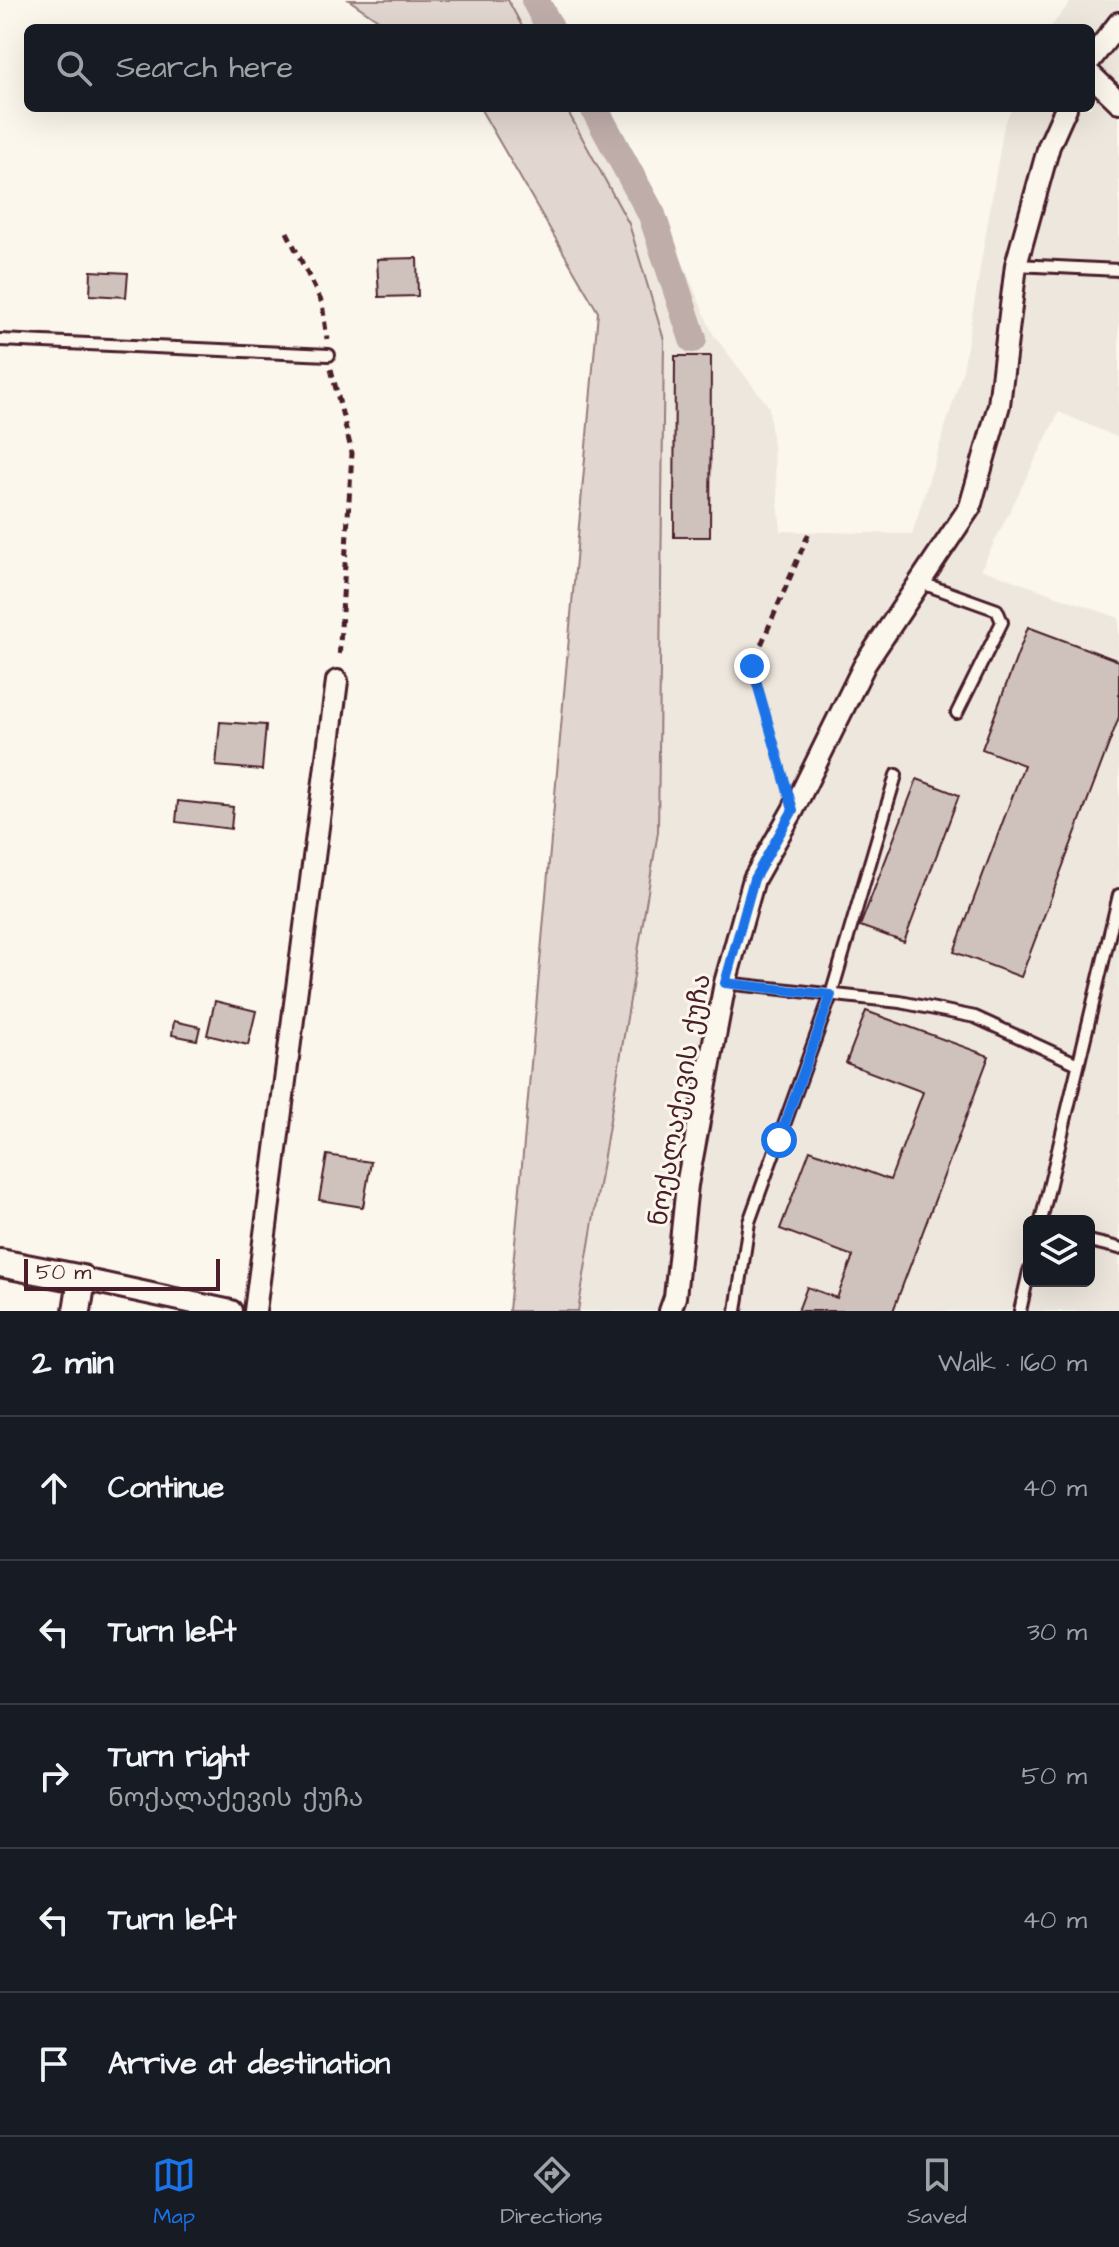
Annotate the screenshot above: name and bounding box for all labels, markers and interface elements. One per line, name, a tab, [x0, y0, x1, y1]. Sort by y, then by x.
search box	[24, 24, 1095, 112]
icon: search	[52, 46, 96, 90]
text: Search here	[116, 47, 293, 89]
route end	[734, 648, 770, 684]
street label: ნოქალაქევის ქუჩა	[640, 971, 720, 1229]
route start	[761, 1122, 797, 1158]
map controls	[1023, 1215, 1095, 1287]
button: layers	[1023, 1215, 1095, 1287]
scale bar	[24, 1255, 220, 1291]
text: 50 m	[36, 1257, 91, 1288]
text: 2 min	[32, 1339, 114, 1387]
text: Walk · 160 m	[938, 1345, 1087, 1381]
icon: ahead	[32, 1466, 76, 1510]
text: Continue	[108, 1467, 224, 1509]
text: 40 m	[1022, 1470, 1087, 1506]
icon: left	[32, 1610, 76, 1654]
text: Turn left	[108, 1611, 236, 1653]
text: 30 m	[1027, 1614, 1087, 1650]
text: Turn right	[108, 1736, 249, 1778]
icon: right	[32, 1754, 76, 1798]
text: 50 m	[1022, 1758, 1087, 1794]
text: ნოქალაქევის ქუჩა	[108, 1780, 363, 1816]
icon: left	[32, 1898, 76, 1942]
text: Turn left	[108, 1899, 236, 1941]
text: 40 m	[1022, 1902, 1087, 1938]
icon: arrive	[32, 2042, 76, 2086]
text: Arrive at destination	[108, 2043, 390, 2085]
tab: Map	[152, 2153, 196, 2232]
tab: Directions	[500, 2153, 603, 2232]
tab: Saved	[907, 2153, 967, 2232]

